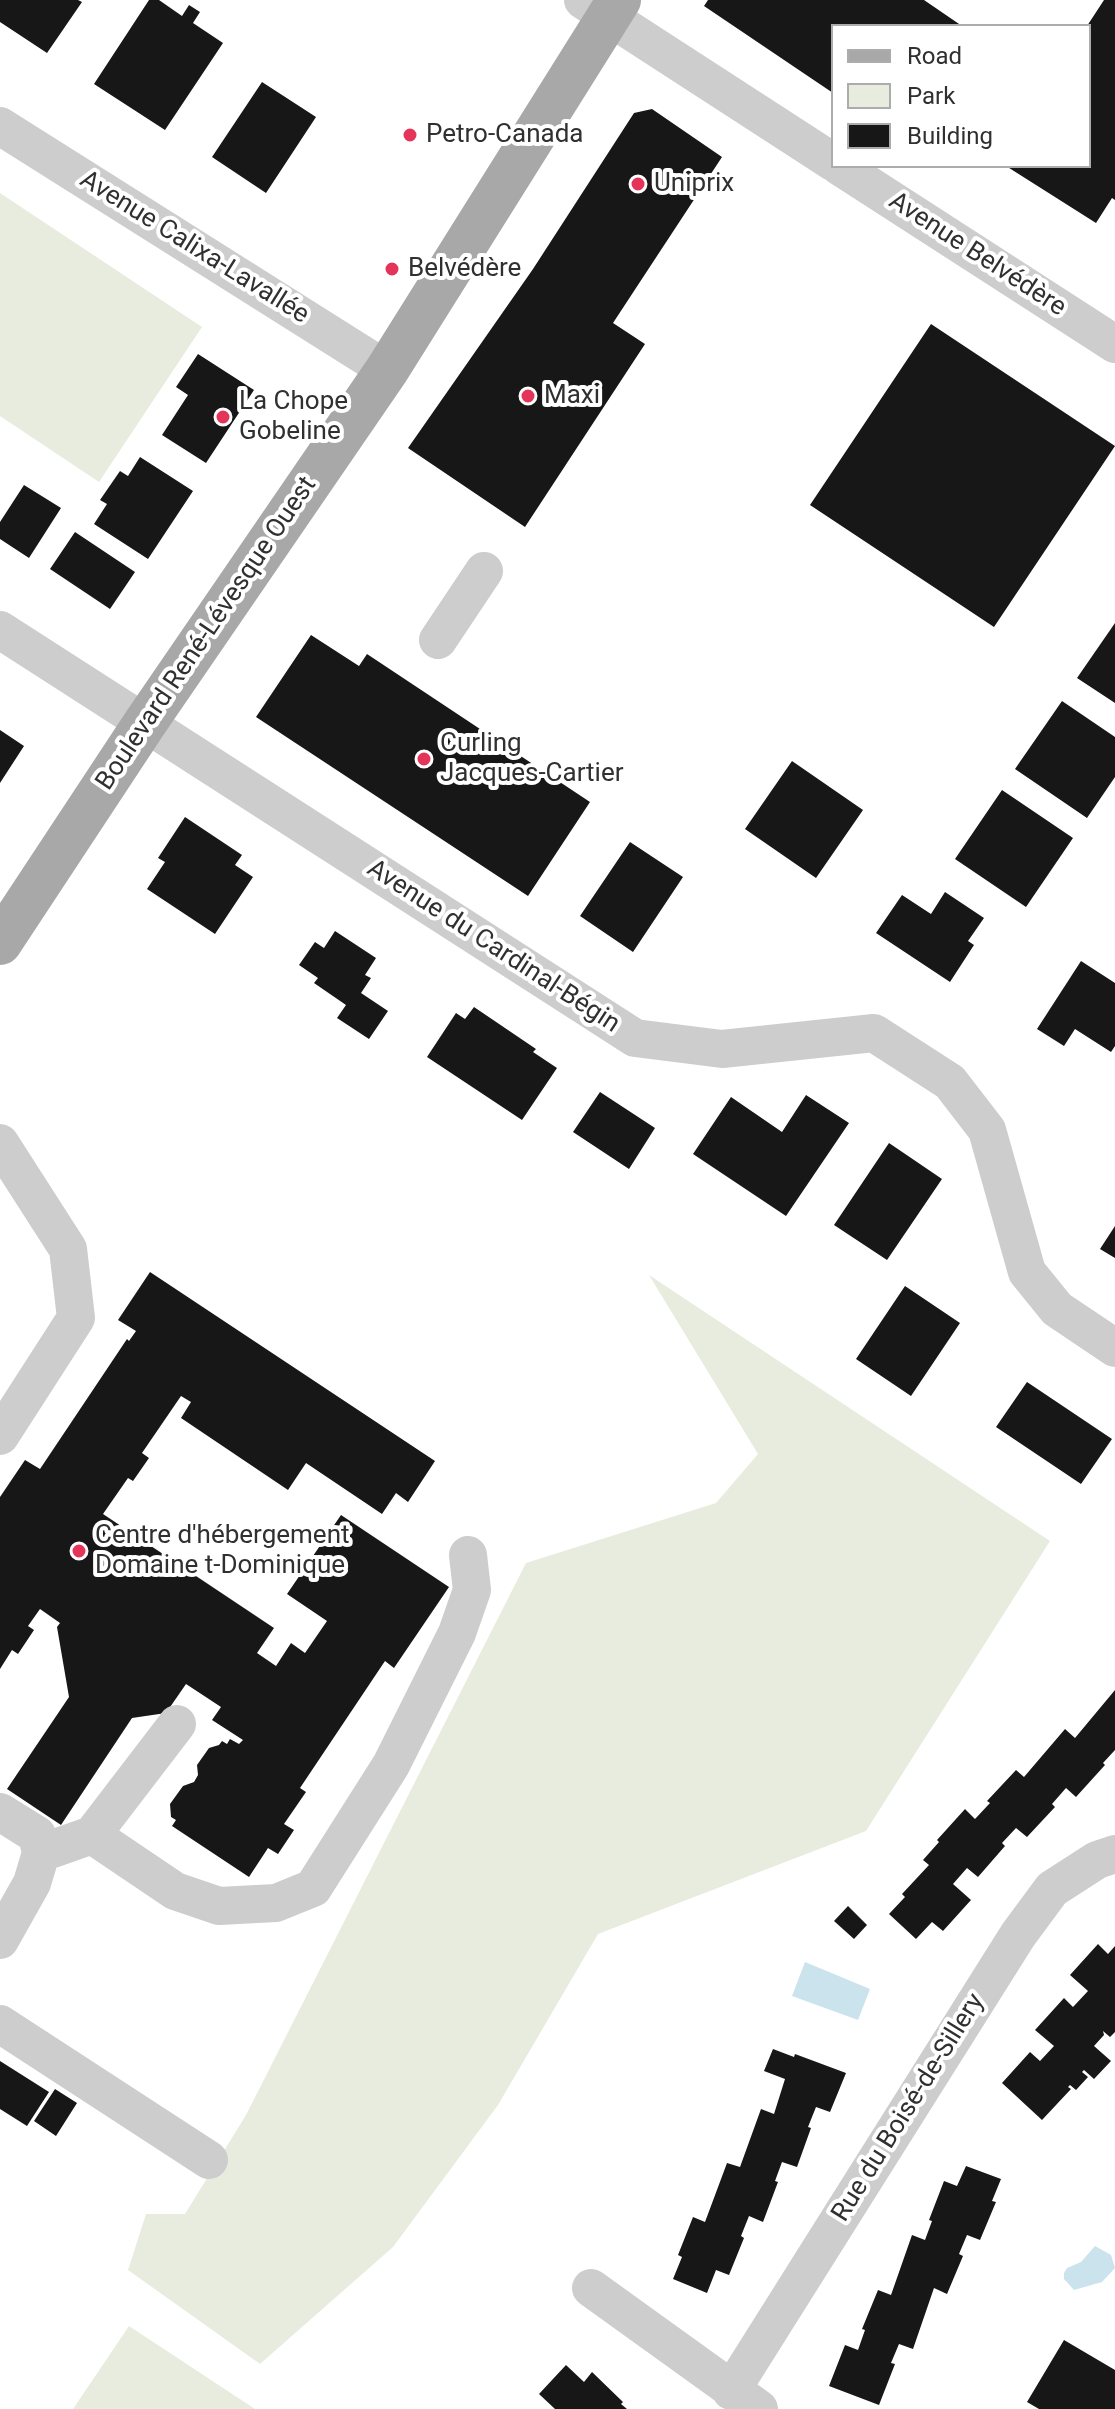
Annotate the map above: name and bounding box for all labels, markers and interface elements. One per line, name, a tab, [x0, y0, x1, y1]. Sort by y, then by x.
legend	[831, 24, 1091, 168]
text: Road	[907, 42, 962, 70]
text: Park	[907, 82, 955, 110]
place label: Petro-Canada	[426, 119, 583, 151]
text: Building	[907, 122, 993, 150]
marker: Petro-Canada	[401, 126, 419, 144]
street label: Avenue Calixa-Lavallée	[74, 165, 314, 331]
place label: Uniprix	[654, 168, 734, 200]
marker: Uniprix	[629, 175, 647, 193]
street label: Avenue Belvédère	[883, 186, 1071, 324]
place label: Belvédère	[408, 253, 521, 285]
marker: Belvédère	[383, 260, 401, 278]
place label: Maxi	[544, 380, 600, 412]
place label: La Chope Gobeline	[239, 386, 348, 448]
marker: Maxi	[519, 387, 537, 405]
marker: La Chope Gobeline	[214, 408, 232, 426]
street label: Boulevard René-Lévesque Ouest	[90, 471, 324, 797]
place label: Curling Jacques-Cartier	[440, 728, 624, 790]
marker: Curling Jacques-Cartier	[415, 750, 433, 768]
street label: Avenue du Cardinal-Bégin	[361, 854, 625, 1040]
place label: Centre d'hébergement Domaine t-Dominique	[95, 1520, 349, 1582]
marker: Centre d'hébergement Domaine t-Dominique	[70, 1542, 88, 1560]
street label: Rue du Boisé-de-Sillery	[826, 1988, 992, 2228]

